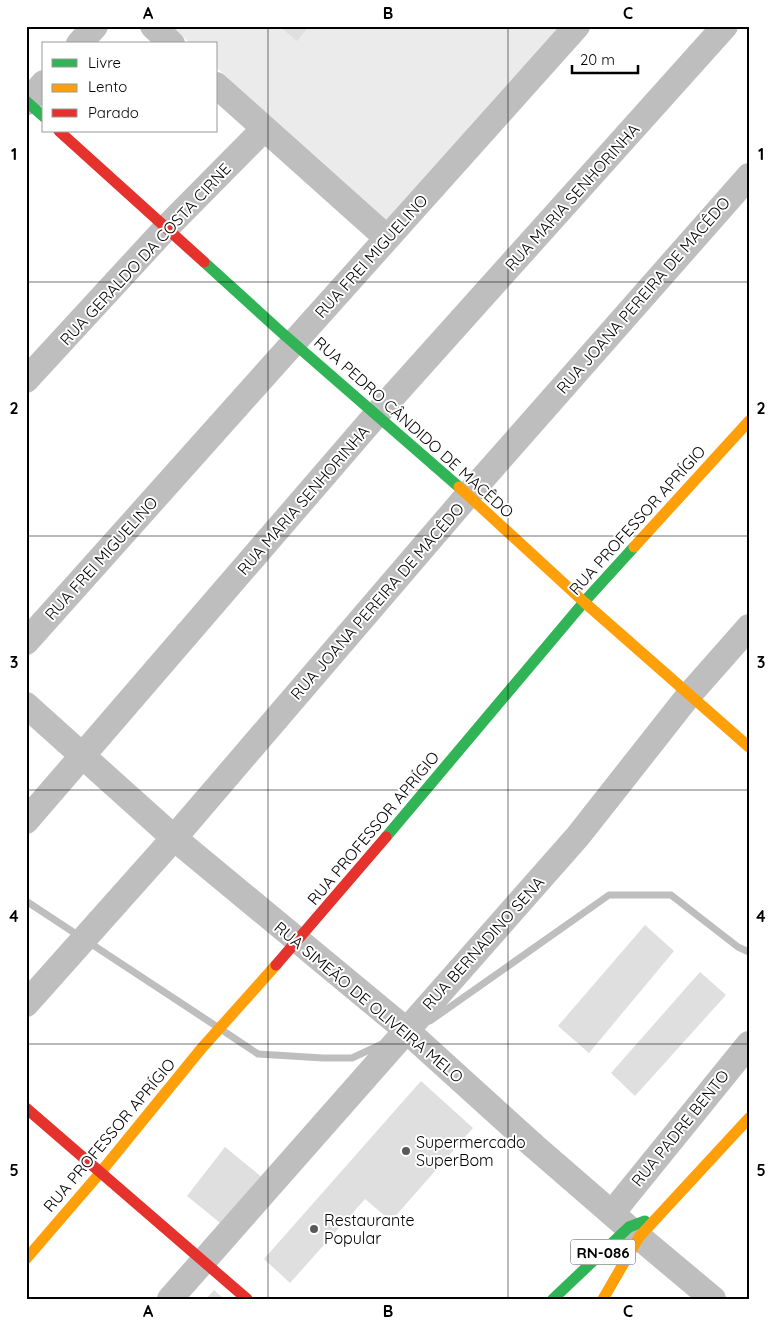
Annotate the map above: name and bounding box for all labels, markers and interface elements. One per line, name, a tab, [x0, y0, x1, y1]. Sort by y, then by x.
text: A	[143, 3, 154, 23]
text: B	[383, 3, 393, 23]
text: C	[623, 3, 633, 23]
legend	[42, 42, 218, 132]
scale bar	[572, 42, 639, 74]
text: 20 m	[580, 50, 615, 69]
text: Livre	[88, 53, 121, 72]
text: Lento	[88, 77, 127, 96]
text: Parado	[88, 103, 139, 122]
street label: RUA MARIA SENHORINHA	[501, 119, 643, 275]
text: 1	[11, 144, 17, 164]
text: 1	[758, 144, 764, 164]
street label: RUA GERALDO DA COSTA CIRNE	[55, 159, 235, 349]
street label: RUA FREI MIGUELINO	[310, 190, 432, 322]
street label: RUA JOANA PEREIRA DE MACÊDO	[552, 192, 734, 398]
street label: RUA PEDRO CÂNDIDO DE MACÊDO	[310, 332, 518, 522]
text: 2	[9, 398, 19, 418]
text: 2	[756, 398, 766, 418]
street label: RUA MARIA SENHORINHA	[233, 421, 373, 579]
street label: RUA PROFESSOR APRÍGIO	[565, 441, 709, 599]
street label: RUA FREI MIGUELINO	[40, 492, 162, 624]
street label: RUA JOANA PEREIRA DE MACÊDO	[286, 498, 468, 704]
text: 3	[10, 652, 18, 672]
text: 3	[757, 652, 765, 672]
street label: RUA PROFESSOR APRÍGIO	[303, 747, 443, 909]
street label: RUA BERNADINO SENA	[418, 872, 548, 1014]
text: 4	[9, 906, 19, 926]
text: 4	[756, 906, 766, 926]
street label: RUA SIMEÃO DE OLIVEIRA MELO	[270, 917, 468, 1087]
street label: RUA PROFESSOR APRÍGIO	[39, 1054, 179, 1216]
street label: RUA PADRE BENTO	[627, 1066, 733, 1190]
place label: Supermercado SuperBom	[416, 1132, 526, 1170]
marker: Supermercado SuperBom	[400, 1145, 412, 1157]
text: 5	[9, 1160, 19, 1180]
text: 5	[756, 1160, 766, 1180]
place label: Restaurante Popular	[324, 1210, 415, 1248]
marker: Restaurante Popular	[308, 1223, 320, 1235]
road number: RN-086	[570, 1240, 636, 1264]
text: A	[143, 1301, 154, 1321]
text: B	[383, 1301, 393, 1321]
text: C	[623, 1301, 633, 1321]

